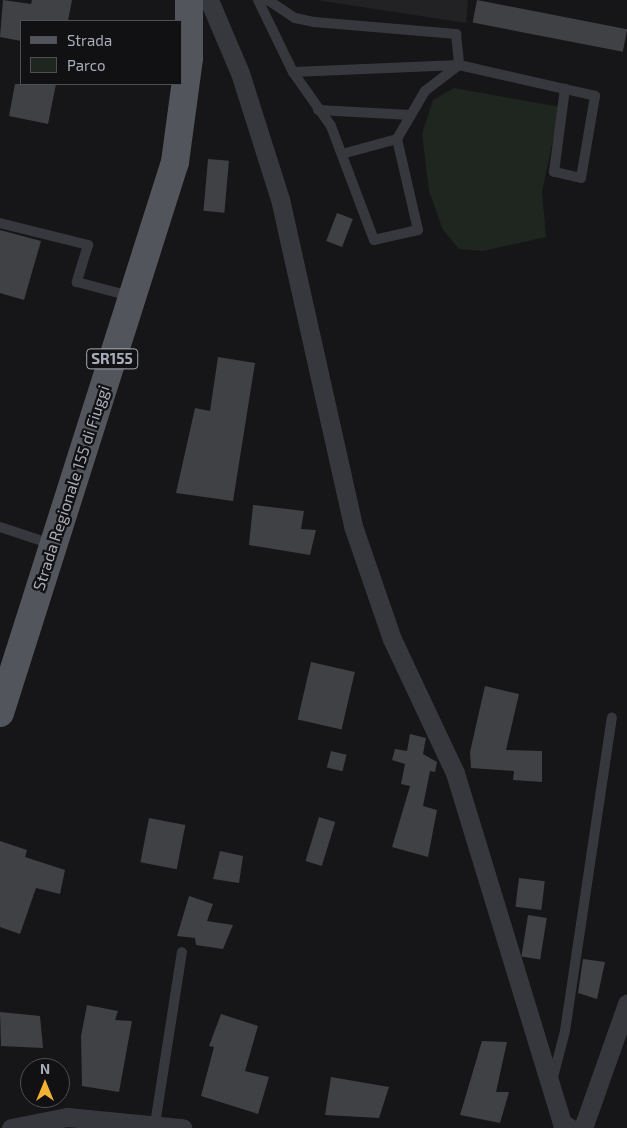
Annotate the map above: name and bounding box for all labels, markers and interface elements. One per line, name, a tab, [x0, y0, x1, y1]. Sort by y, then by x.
legend	[20, 20, 182, 85]
text: Strada	[67, 31, 112, 49]
text: Parco	[67, 56, 106, 74]
road number: SR155	[86, 346, 138, 372]
street label: Strada Regionale 155 di Fiuggi	[29, 383, 113, 593]
north arrow	[20, 1058, 70, 1108]
text: N	[40, 1060, 50, 1077]

